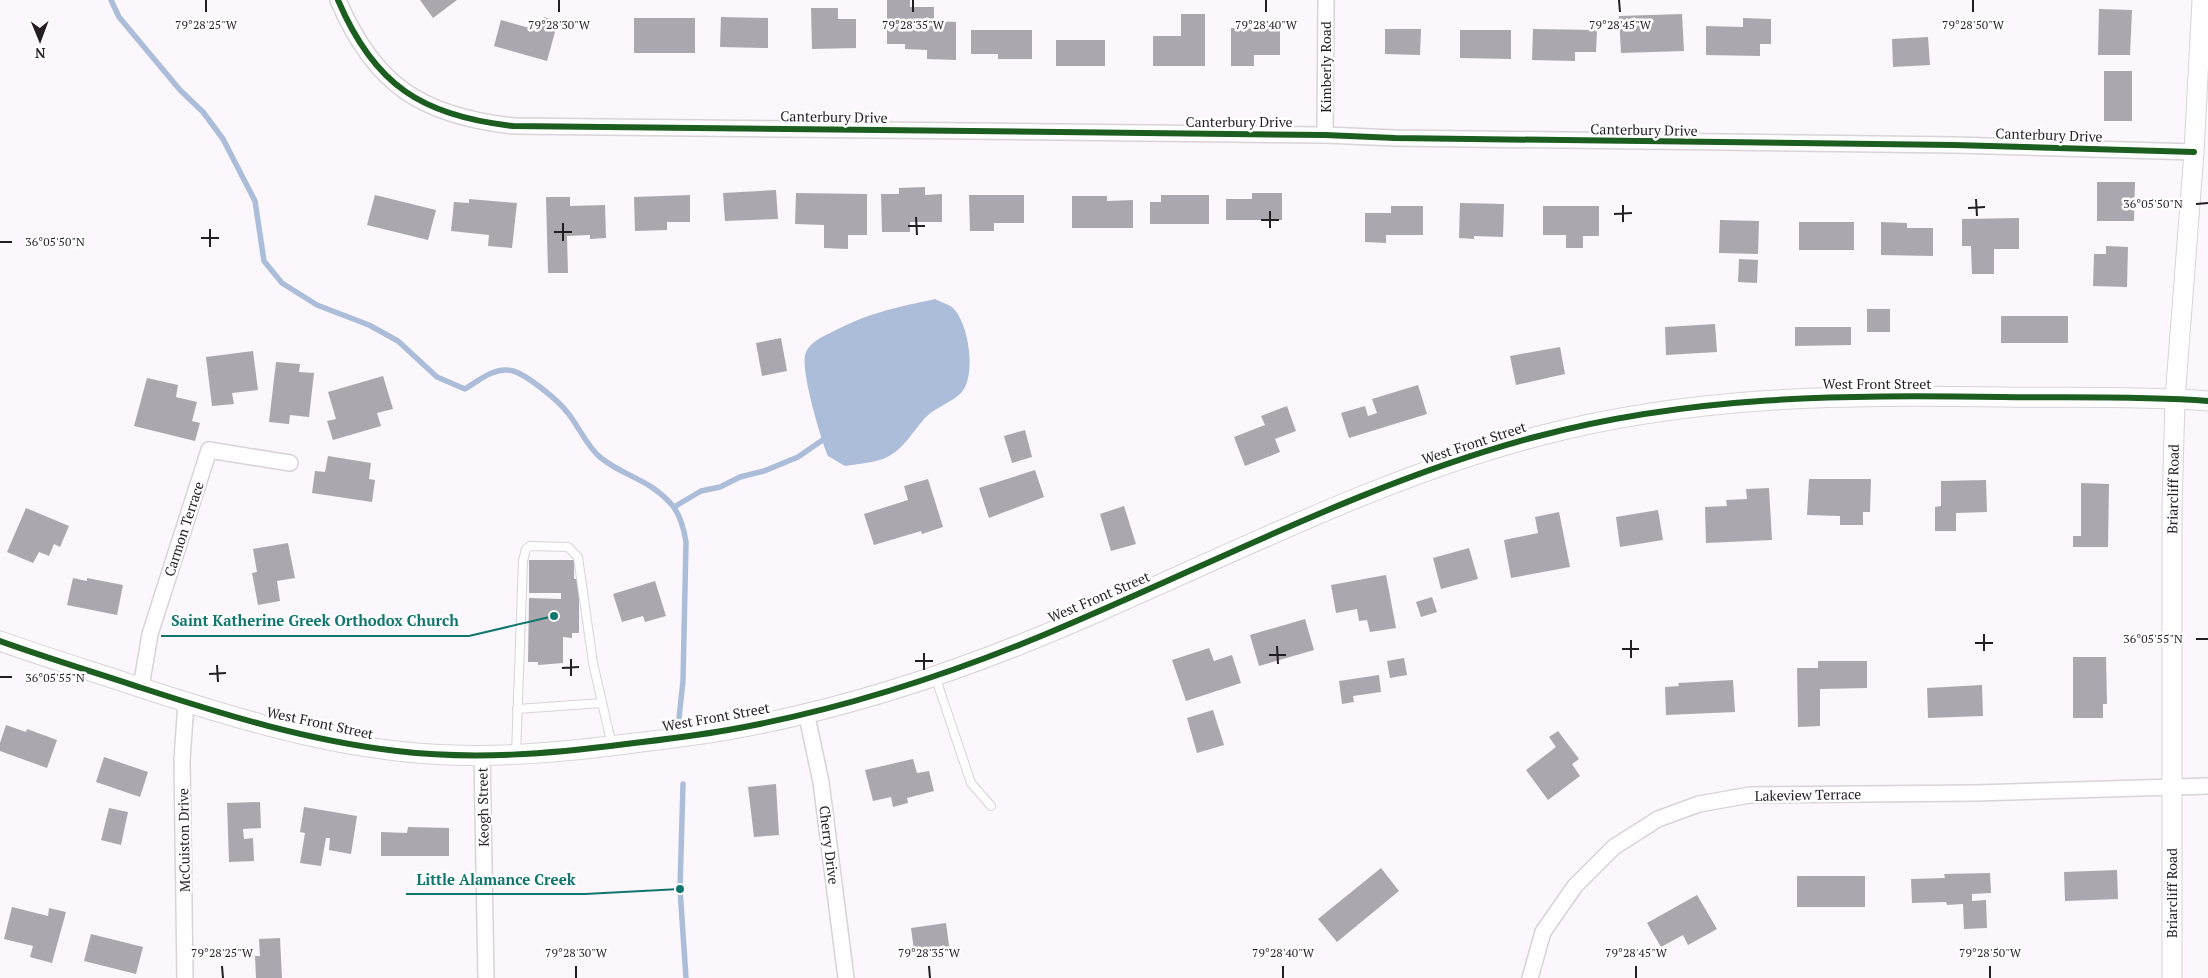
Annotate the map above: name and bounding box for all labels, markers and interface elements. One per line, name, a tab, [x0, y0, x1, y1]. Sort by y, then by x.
north arrow	[15, 15, 65, 65]
text: 79°28'25"W	[175, 17, 238, 32]
text: 79°28'30"W	[528, 17, 591, 32]
text: 79°28'35"W	[882, 17, 945, 32]
text: 79°28'40"W	[1235, 17, 1298, 32]
text: 79°28'45"W	[1589, 17, 1652, 32]
text: 79°28'50"W	[1942, 17, 2005, 32]
street label: Kimberly Road	[1316, 21, 1335, 113]
text: N	[34, 44, 46, 63]
street label: Canterbury Drive	[780, 106, 888, 127]
street label: Canterbury Drive	[1185, 112, 1293, 131]
street label: Canterbury Drive	[1590, 119, 1698, 140]
street label: Canterbury Drive	[1995, 123, 2103, 146]
text: 36°05'50"N	[2123, 196, 2183, 211]
text: 36°05'50"N	[25, 234, 85, 249]
street label: West Front Street	[1823, 374, 1932, 393]
street label: West Front Street	[1419, 416, 1529, 468]
street label: Briarcliff Road	[2162, 444, 2183, 534]
street label: Carmon Terrace	[159, 479, 208, 579]
street label: West Front Street	[1045, 566, 1153, 627]
callout: Saint Katherine Greek Orthodox Church	[161, 606, 469, 636]
text: Saint Katherine Greek Orthodox Church	[171, 610, 459, 630]
text: 36°05'55"N	[2123, 631, 2183, 646]
text: 36°05'55"N	[25, 670, 85, 685]
street label: West Front Street	[661, 698, 772, 735]
street label: West Front Street	[265, 702, 376, 743]
street label: Keogh Street	[472, 766, 493, 847]
street label: Lakeview Terrace	[1755, 784, 1861, 805]
street label: McCuiston Drive	[173, 788, 194, 892]
street label: Cherry Drive	[815, 805, 844, 885]
street label: Briarcliff Road	[2162, 848, 2181, 938]
callout: Little Alamance Creek	[406, 864, 585, 894]
text: Little Alamance Creek	[417, 869, 576, 889]
text: 79°28'25"W	[191, 945, 254, 960]
text: 79°28'30"W	[545, 945, 608, 960]
text: 79°28'35"W	[898, 945, 961, 960]
text: 79°28'40"W	[1252, 945, 1315, 960]
text: 79°28'45"W	[1605, 945, 1668, 960]
text: 79°28'50"W	[1959, 945, 2022, 960]

